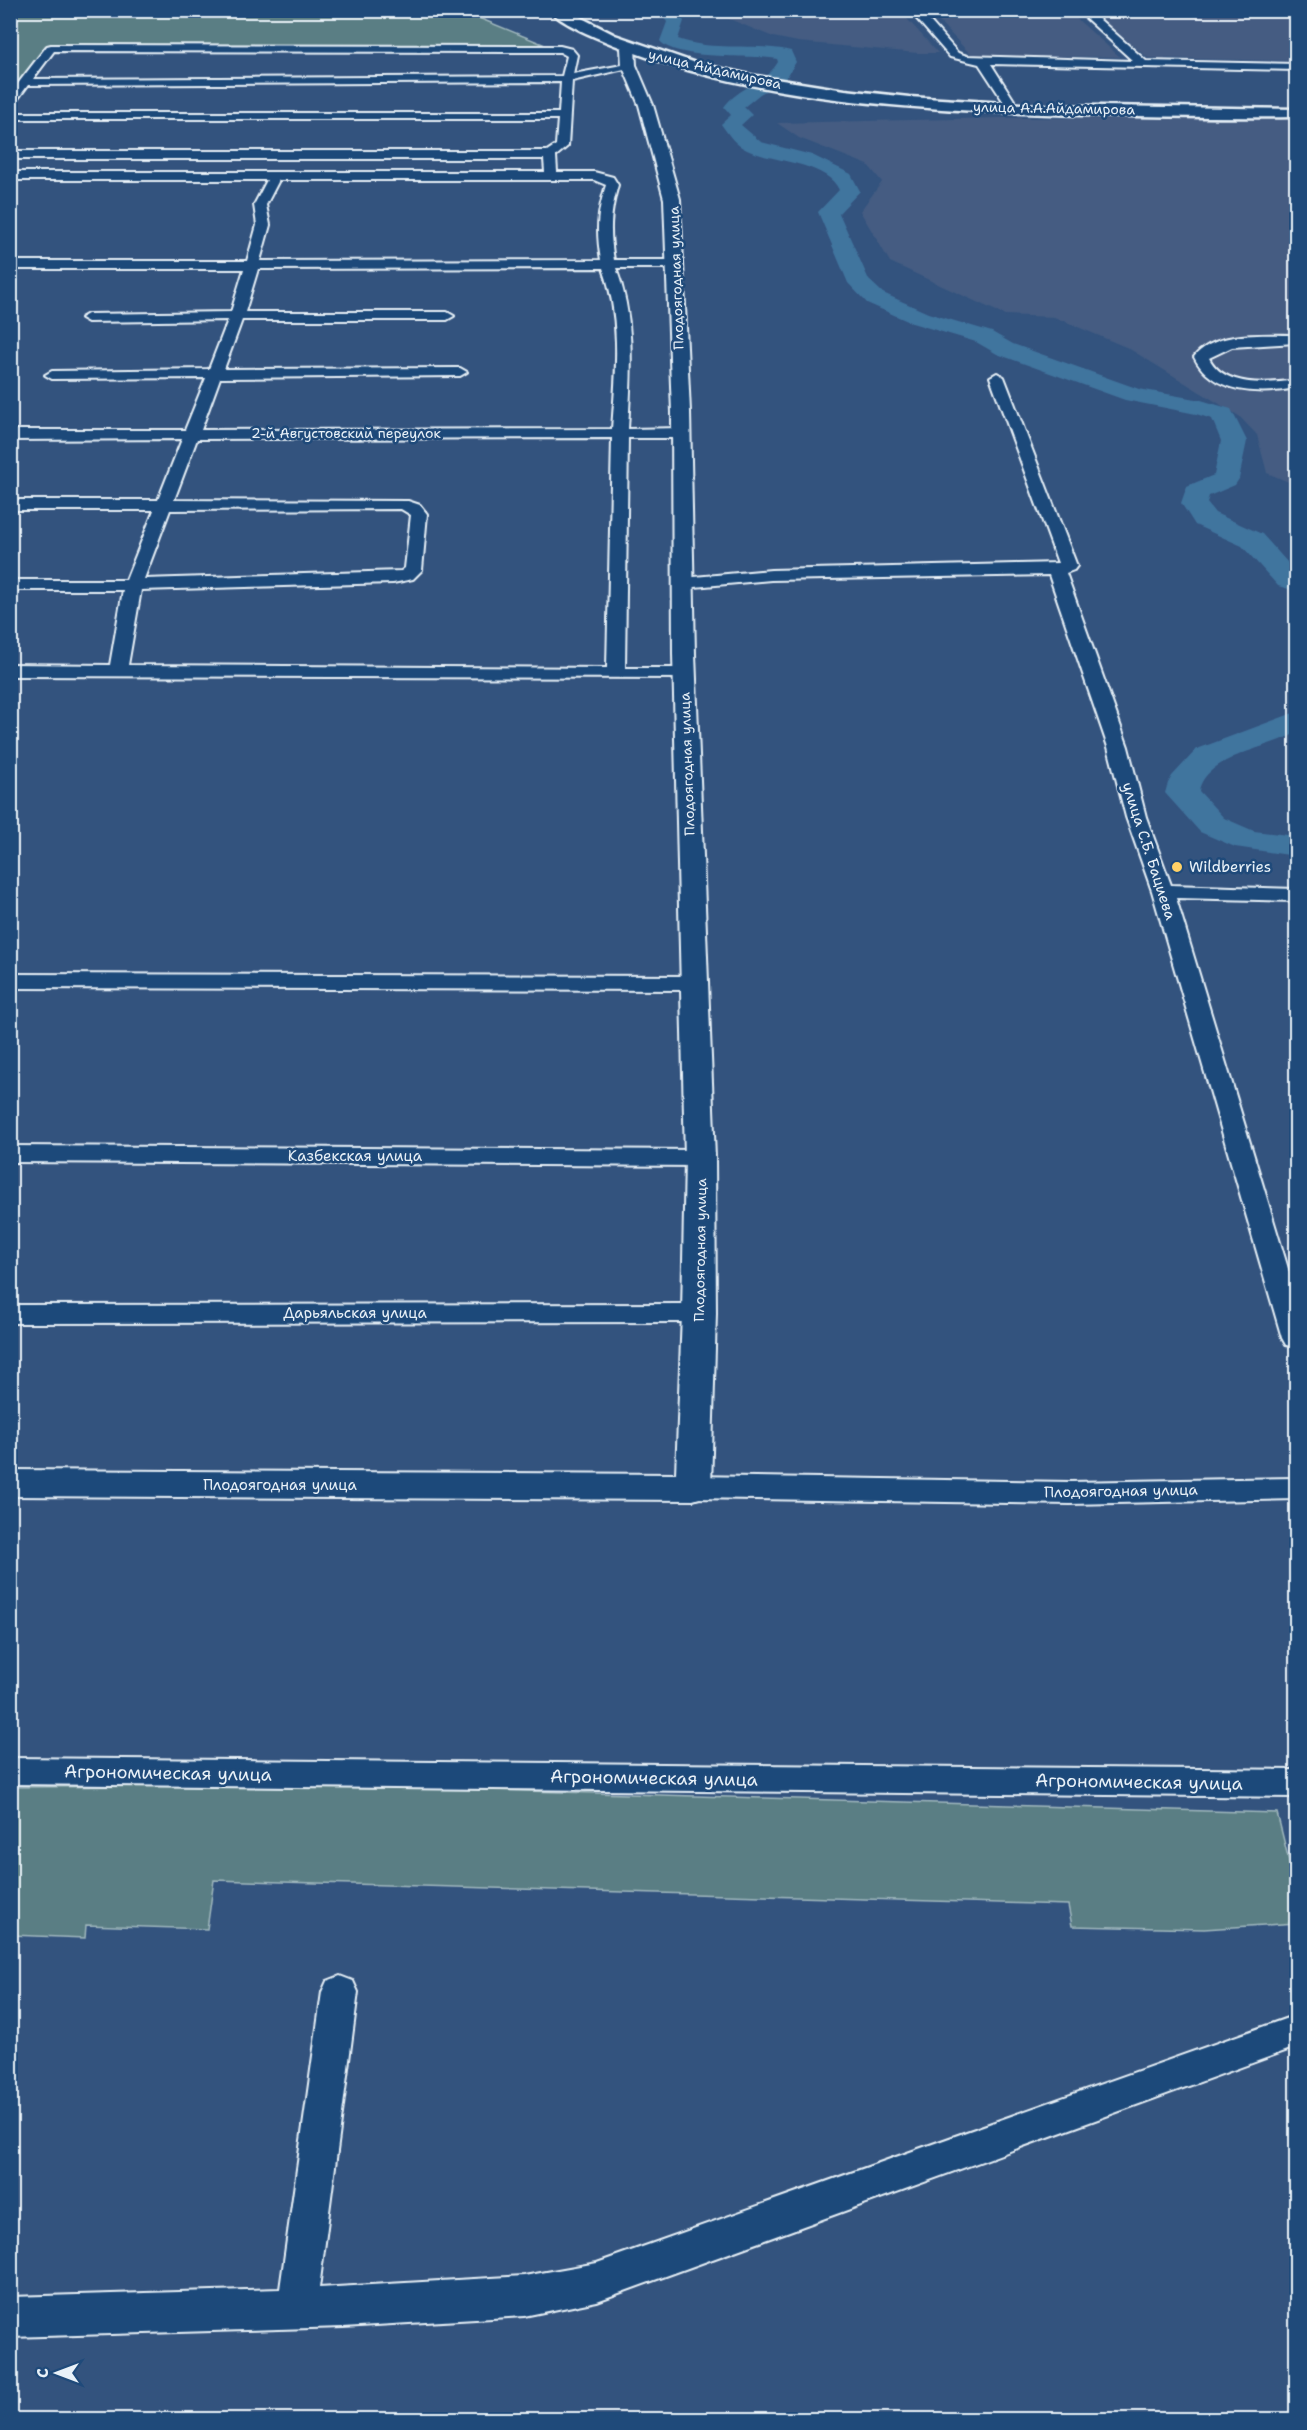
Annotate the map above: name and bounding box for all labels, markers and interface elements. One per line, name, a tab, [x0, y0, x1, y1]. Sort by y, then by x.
street label: улица Айдамирова	[647, 45, 784, 93]
street label: улица А.А.Айдамирова	[973, 98, 1135, 118]
street label: Плодоягодная улица	[664, 206, 687, 350]
street label: 2-й Августовский переулок	[251, 424, 441, 442]
street label: Плодоягодная улица	[675, 692, 698, 836]
street label: улица С.Б. Бациева	[1117, 780, 1181, 923]
place label: Wildberries	[1189, 857, 1271, 877]
marker: Wildberries	[1170, 860, 1184, 874]
street label: Казбекская улица	[288, 1146, 423, 1166]
street label: Плодоягодная улица	[690, 1178, 710, 1322]
street label: Дарьяльская улица	[283, 1303, 427, 1323]
street label: Плодоягодная улица	[203, 1475, 358, 1495]
street label: Плодоягодная улица	[1044, 1480, 1199, 1502]
street label: Агрономическая улица	[64, 1759, 272, 1787]
street label: Агрономическая улица	[550, 1764, 758, 1792]
street label: Агрономическая улица	[1035, 1768, 1243, 1796]
north arrow	[27, 2343, 87, 2403]
text: С	[32, 2368, 53, 2378]

